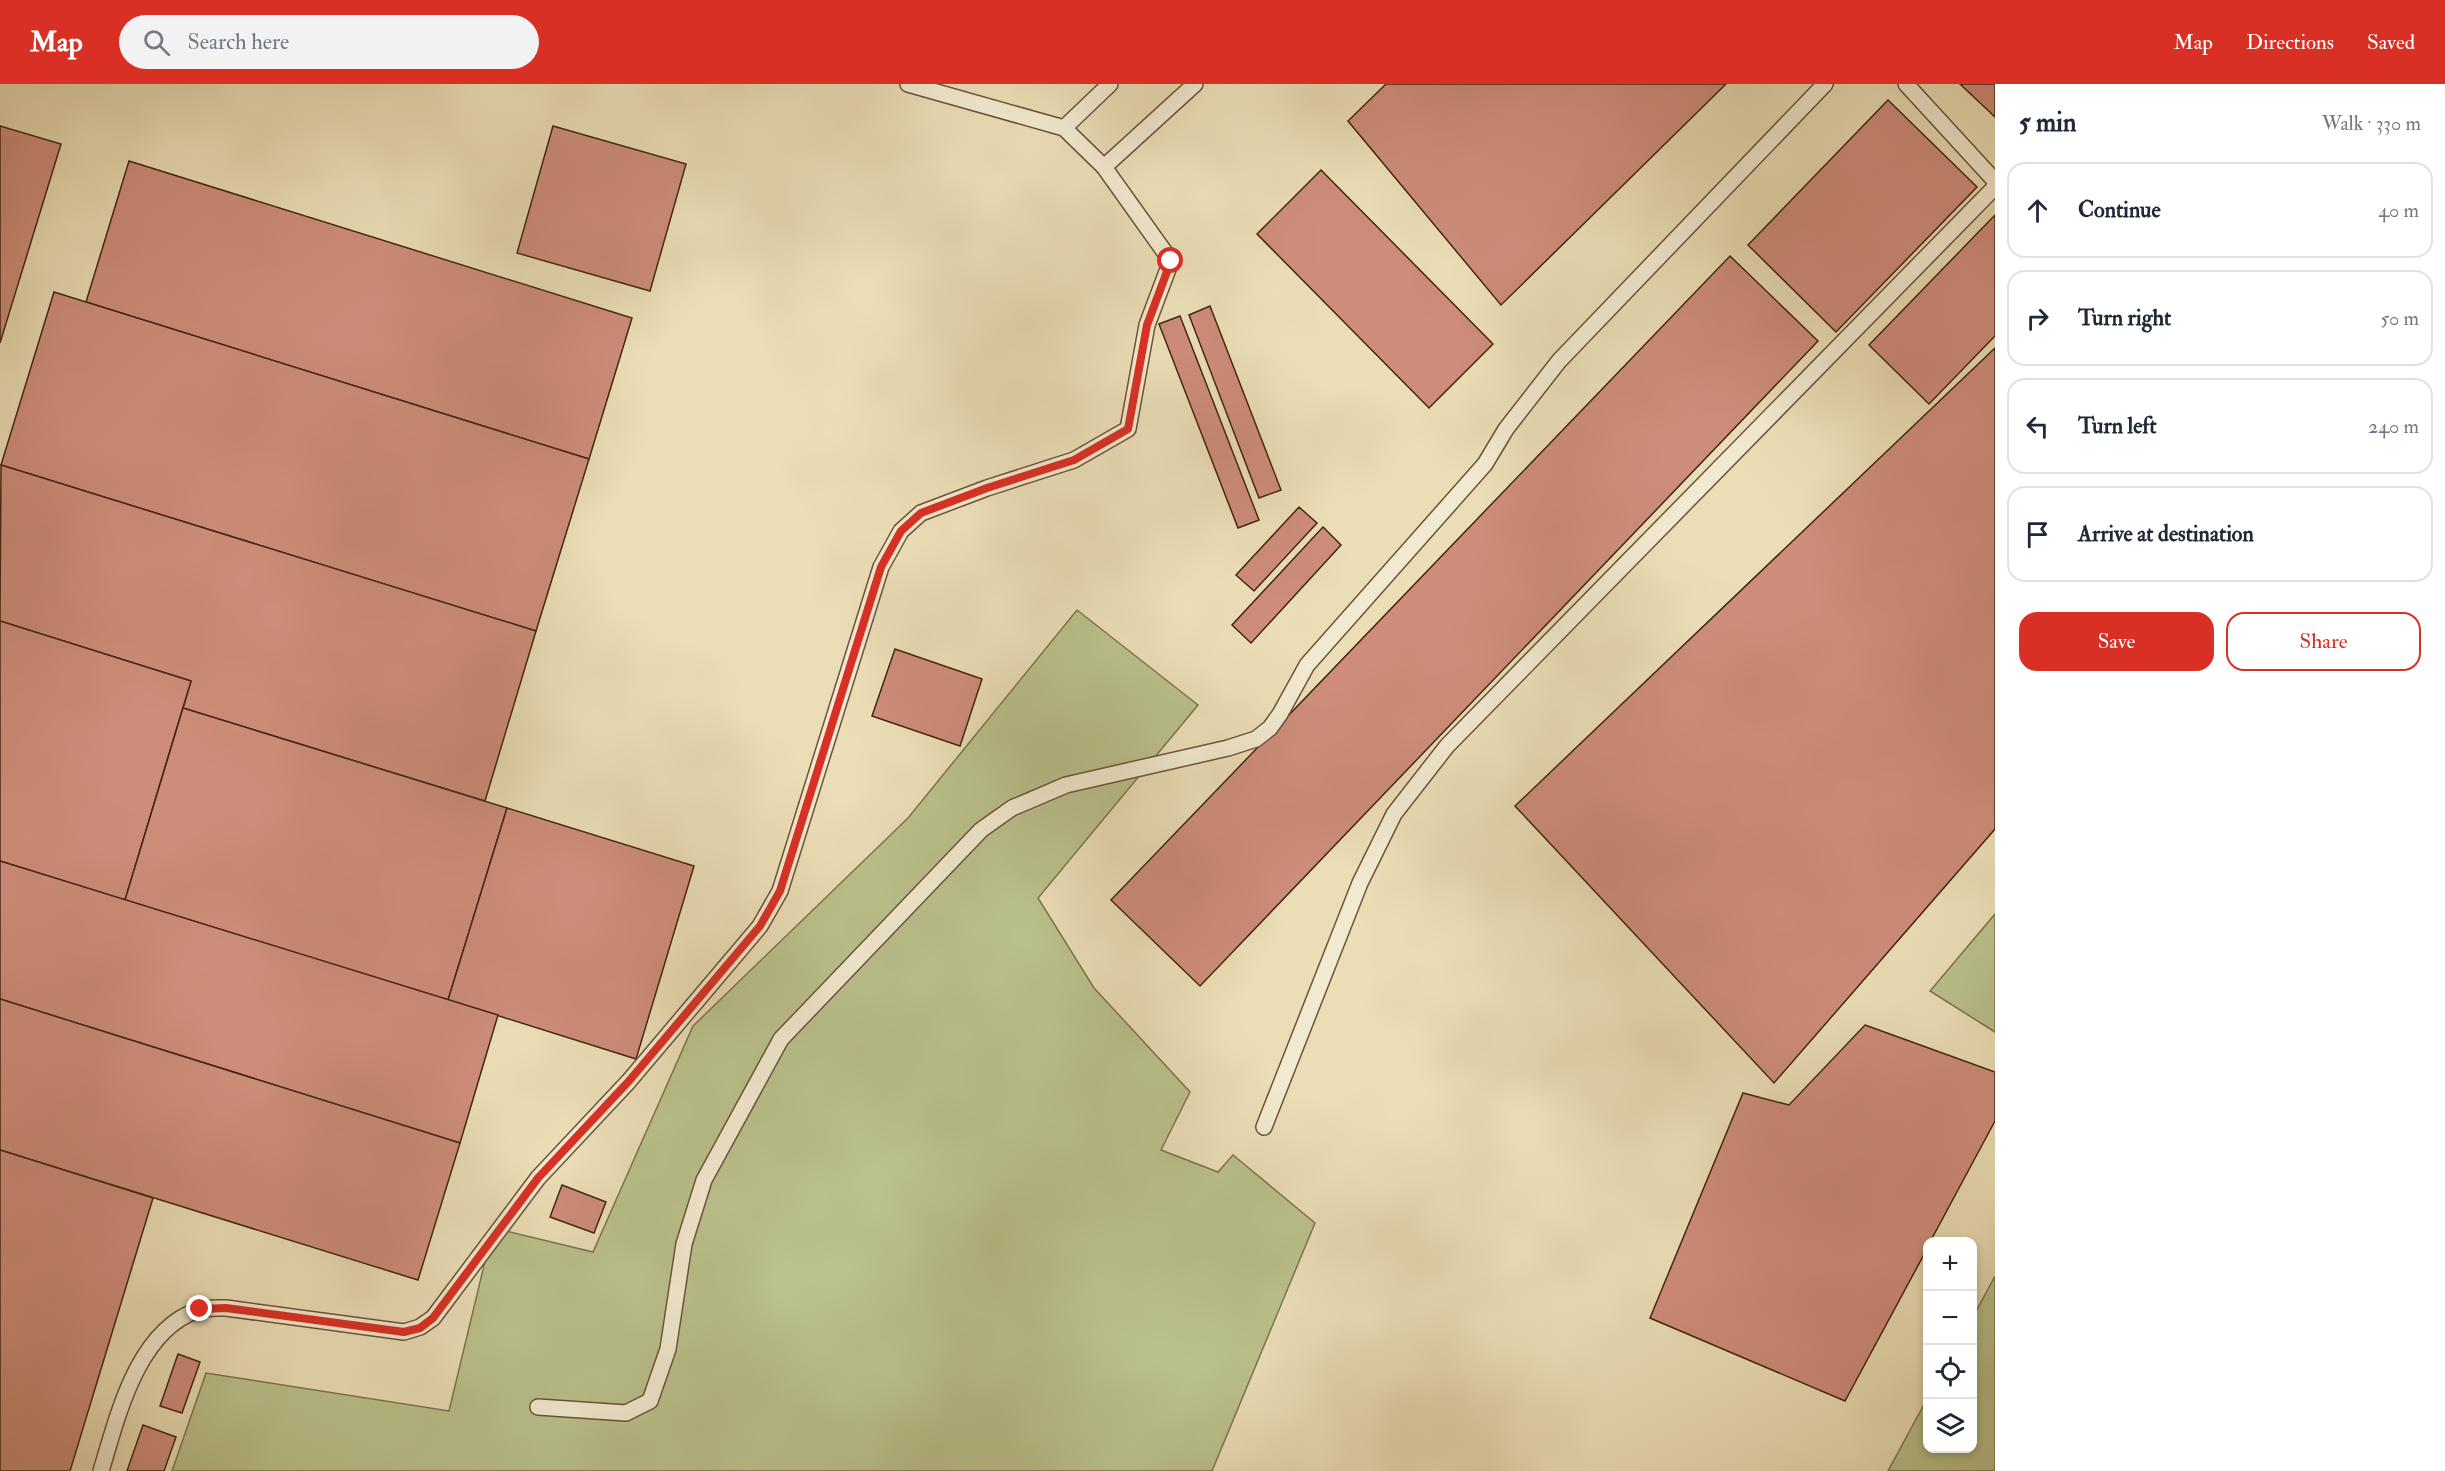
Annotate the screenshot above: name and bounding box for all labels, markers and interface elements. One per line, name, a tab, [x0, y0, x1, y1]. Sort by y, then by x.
search box	[119, 15, 539, 69]
text: Map	[30, 25, 83, 60]
icon: search	[140, 26, 173, 59]
text: Search here	[188, 28, 289, 56]
text: Map	[2173, 29, 2213, 56]
text: Directions	[2246, 29, 2334, 56]
text: Saved	[2367, 29, 2415, 56]
text: 5 min	[2019, 107, 2076, 139]
text: Walk · 330 m	[2322, 111, 2421, 136]
icon: ahead	[2021, 194, 2054, 227]
text: Continue	[2078, 196, 2161, 224]
text: 40 m	[2378, 198, 2419, 223]
route start	[1157, 247, 1183, 273]
icon: right	[2021, 302, 2054, 335]
text: Turn right	[2078, 304, 2171, 332]
text: 50 m	[2380, 306, 2419, 331]
icon: left	[2021, 410, 2054, 443]
text: Turn left	[2078, 412, 2157, 440]
text: 240 m	[2368, 414, 2419, 439]
icon: arrive	[2021, 518, 2054, 551]
text: Arrive at destination	[2078, 520, 2254, 548]
button: Save	[2019, 612, 2214, 671]
button: Share	[2226, 612, 2421, 671]
map controls	[1923, 1237, 1977, 1453]
button: +	[1923, 1237, 1977, 1291]
button: −	[1923, 1291, 1977, 1345]
route end	[186, 1295, 212, 1321]
button: locate	[1923, 1345, 1977, 1399]
button: layers	[1923, 1399, 1977, 1453]

